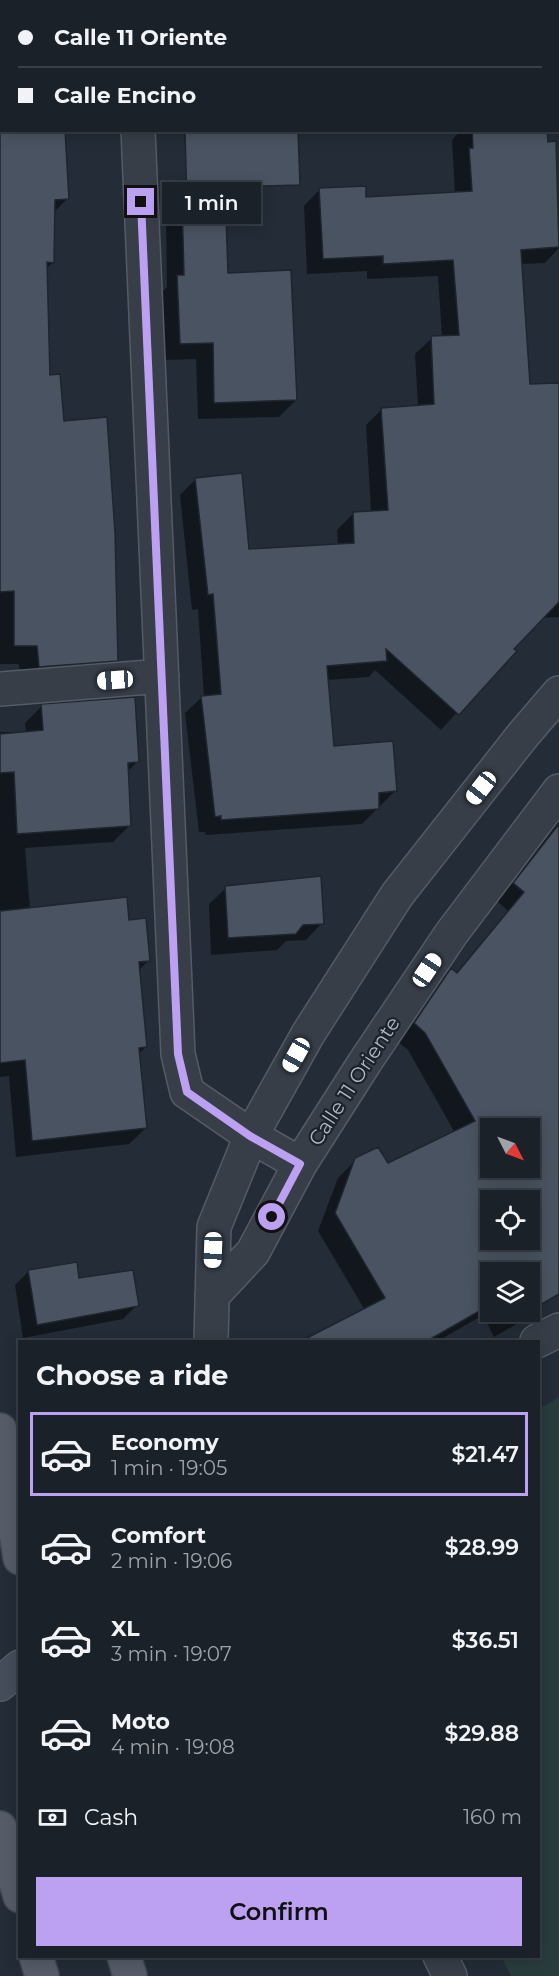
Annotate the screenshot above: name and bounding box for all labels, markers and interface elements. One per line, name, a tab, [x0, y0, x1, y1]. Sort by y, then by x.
text: Calle 11 Oriente	[54, 24, 227, 51]
text: Calle Encino	[54, 82, 196, 109]
callout: 1 min	[162, 181, 261, 223]
route end	[127, 188, 154, 215]
text: 1 min	[185, 191, 238, 215]
car	[96, 670, 134, 690]
car	[463, 768, 499, 808]
car	[409, 950, 445, 990]
street label: Calle 11 Oriente	[303, 1012, 405, 1150]
car	[279, 1035, 313, 1075]
north arrow	[480, 1118, 540, 1178]
map controls	[480, 1118, 540, 1322]
button: locate	[480, 1190, 540, 1250]
route start	[258, 1203, 285, 1230]
car	[203, 1232, 223, 1268]
button: layers	[480, 1262, 540, 1322]
text: Choose a ride	[36, 1359, 228, 1392]
icon: car	[39, 1427, 93, 1481]
text: Economy	[111, 1429, 219, 1456]
text: $21.47	[451, 1441, 519, 1468]
text: 1 min · 19:05	[111, 1456, 227, 1480]
icon: car	[39, 1520, 93, 1574]
text: Comfort	[111, 1522, 206, 1549]
text: $28.99	[445, 1534, 519, 1561]
text: 2 min · 19:06	[111, 1549, 232, 1573]
icon: car	[39, 1613, 93, 1667]
text: XL	[111, 1615, 140, 1642]
text: $36.51	[452, 1627, 519, 1654]
text: 3 min · 19:07	[111, 1642, 232, 1666]
icon: car	[39, 1706, 93, 1760]
text: Moto	[111, 1708, 170, 1735]
text: $29.88	[445, 1720, 519, 1747]
text: 4 min · 19:08	[111, 1735, 235, 1759]
icon: cash	[36, 1801, 69, 1834]
text: Cash	[84, 1804, 138, 1831]
text: 160 m	[463, 1805, 522, 1829]
button: Confirm	[36, 1877, 522, 1946]

